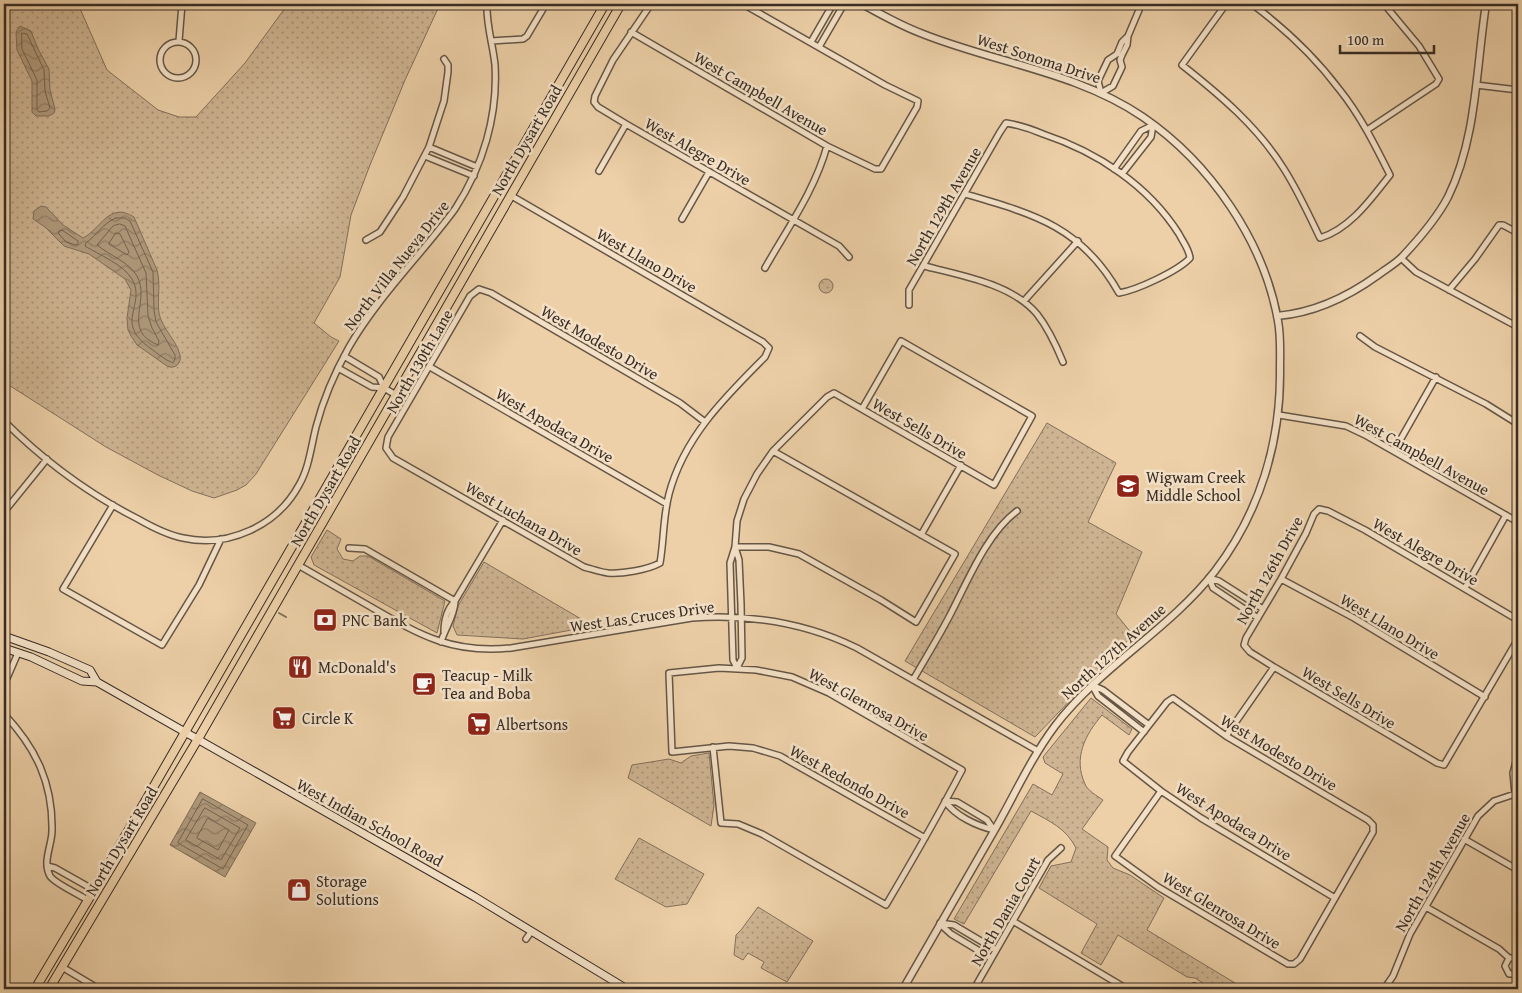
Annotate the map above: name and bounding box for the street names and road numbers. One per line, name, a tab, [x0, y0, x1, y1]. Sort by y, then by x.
street label: West Sonoma Drive	[974, 27, 1104, 89]
street label: West Campbell Avenue	[689, 45, 833, 141]
street label: North Dysart Road	[485, 80, 568, 200]
street label: West Alegre Drive	[640, 111, 756, 191]
street label: North 129th Avenue	[899, 142, 987, 270]
street label: North Villa Nueva Drive	[337, 195, 455, 335]
street label: West Llano Drive	[592, 221, 702, 299]
street label: West Modesto Drive	[536, 298, 664, 386]
street label: North 130th Lane	[379, 305, 459, 417]
street label: West Apodaca Drive	[492, 381, 618, 469]
street label: West Sells Drive	[868, 391, 972, 465]
street label: West Campbell Avenue	[1350, 407, 1494, 501]
street label: North Dysart Road	[284, 431, 367, 551]
street label: West Luchana Drive	[461, 475, 587, 561]
street label: North 126th Drive	[1229, 511, 1309, 629]
street label: West Alegre Drive	[1368, 511, 1484, 591]
street label: West Llano Drive	[1336, 587, 1444, 665]
street label: West Las Cruces Drive	[568, 594, 716, 638]
street label: North 127th Avenue	[1055, 597, 1171, 705]
street label: West Sells Drive	[1297, 659, 1401, 735]
street label: West Glenrosa Drive	[804, 661, 934, 747]
street label: West Modesto Drive	[1216, 707, 1342, 797]
street label: West Redondo Drive	[785, 738, 915, 824]
street label: West Indian School Road	[292, 772, 448, 873]
street label: West Apodaca Drive	[1171, 776, 1297, 866]
street label: North Dysart Road	[79, 781, 164, 900]
street label: North 124th Avenue	[1388, 808, 1476, 936]
street label: North Dania Court	[964, 851, 1046, 970]
street label: West Glenrosa Drive	[1158, 865, 1286, 955]

